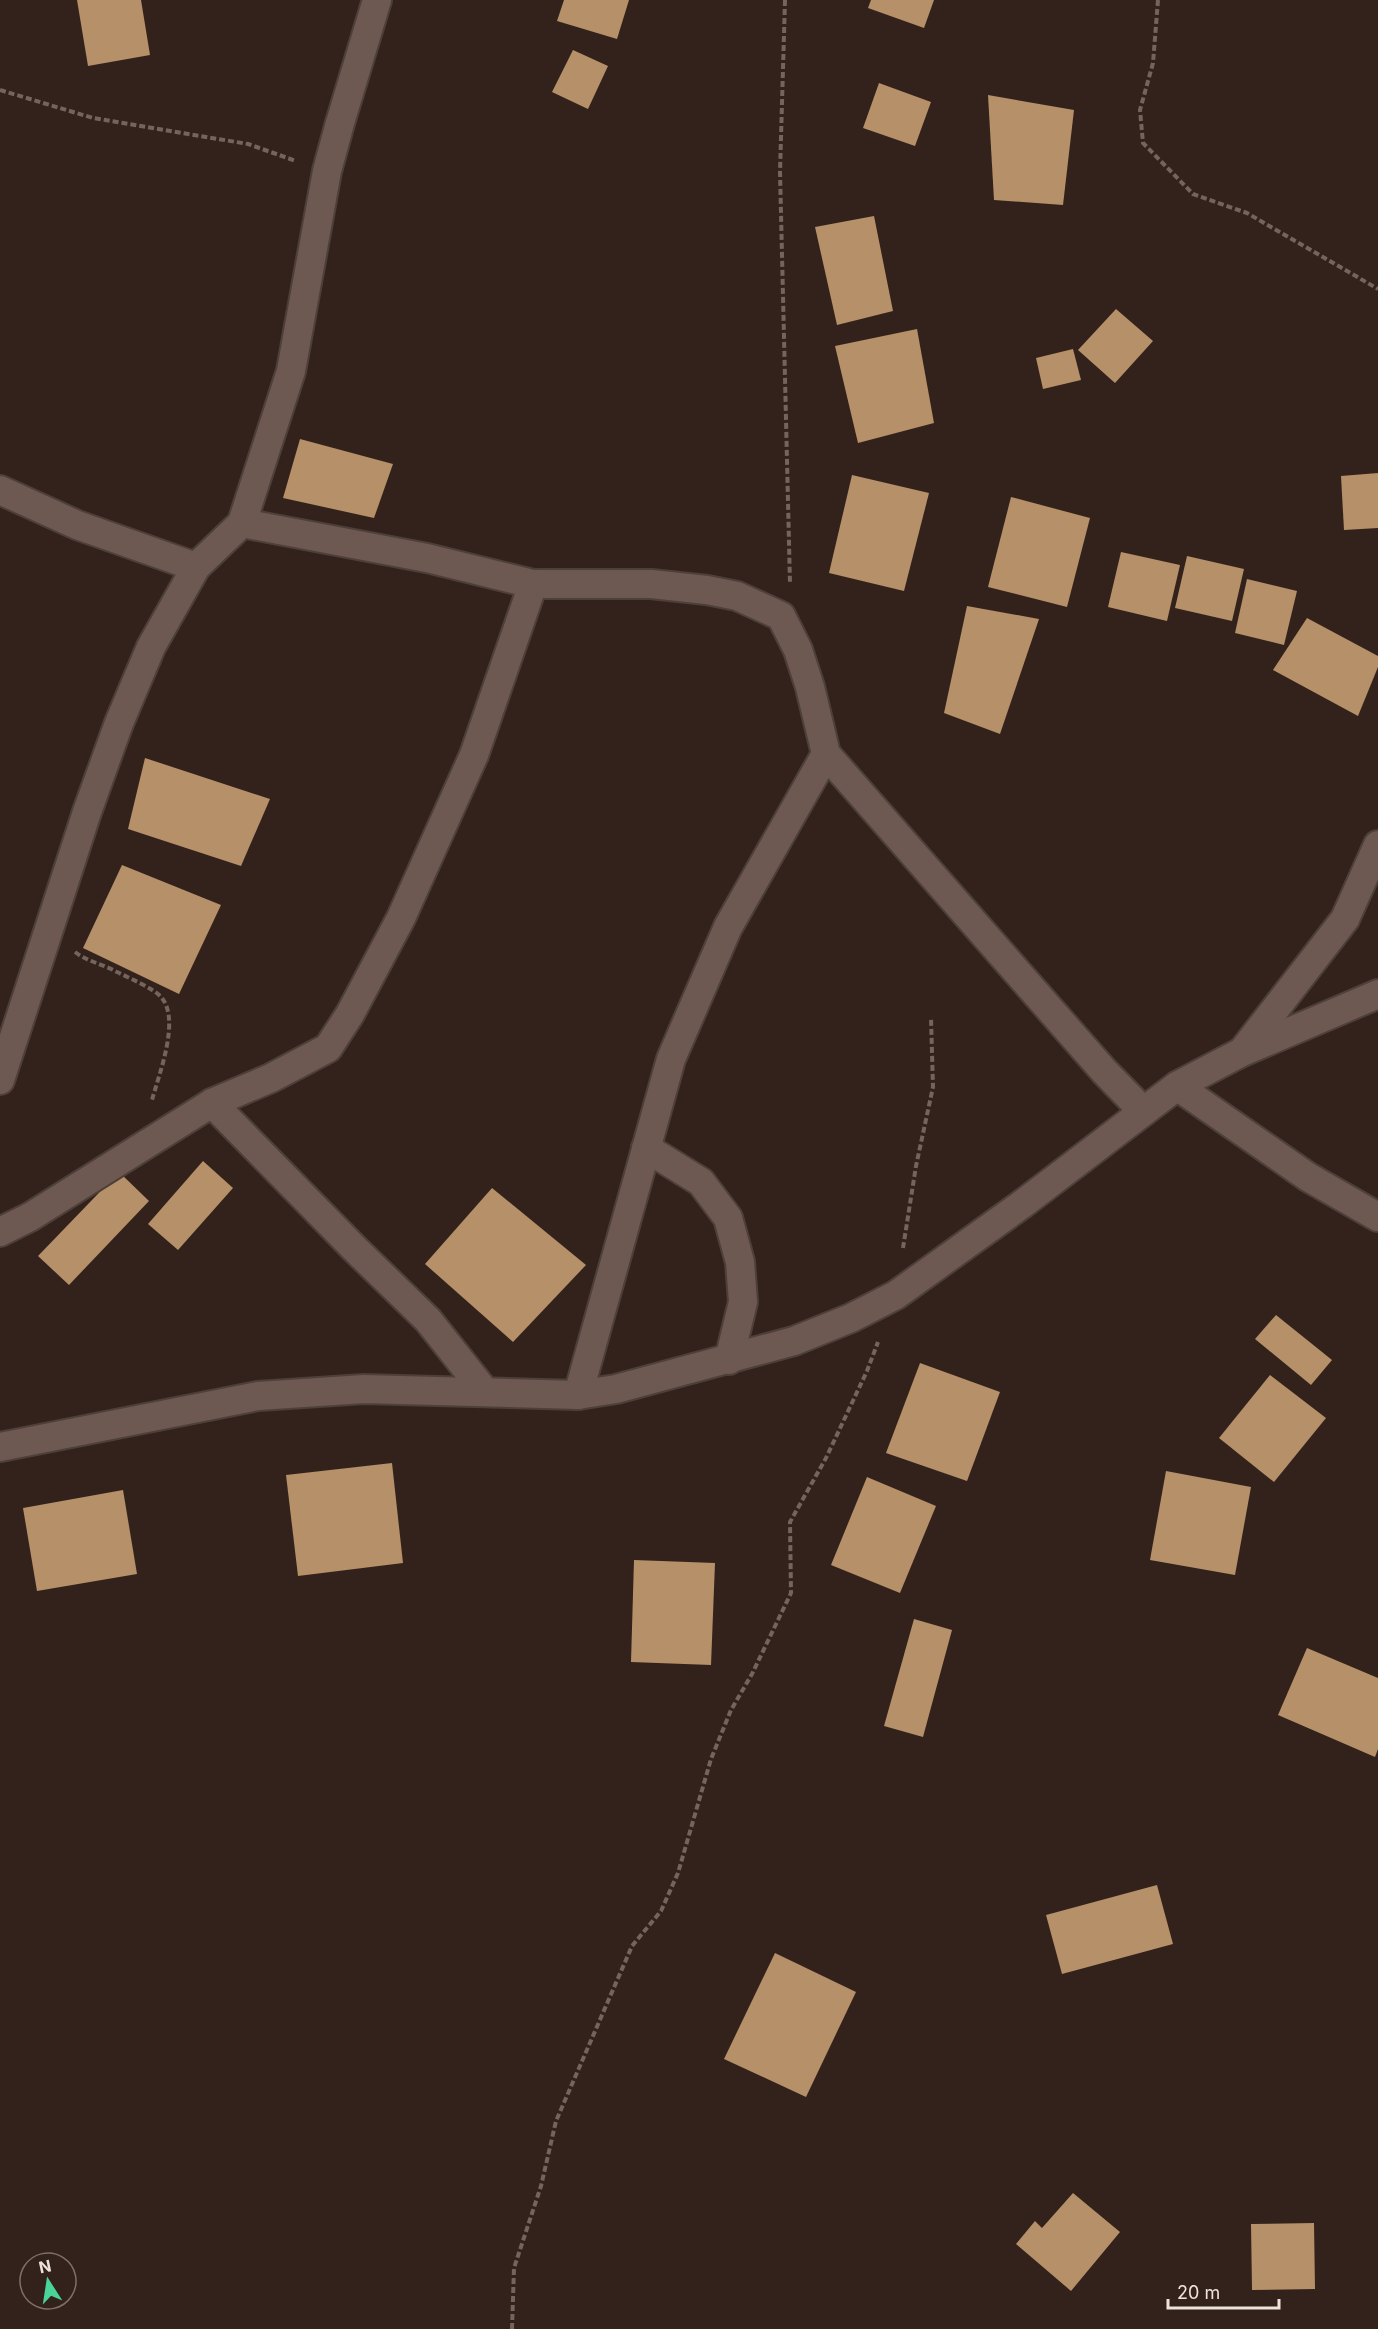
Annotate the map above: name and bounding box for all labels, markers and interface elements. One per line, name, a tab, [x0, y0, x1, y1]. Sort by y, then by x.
north arrow	[18, 2251, 78, 2311]
text: N	[37, 2255, 53, 2277]
scale bar	[1168, 2272, 1279, 2310]
text: 20 m	[1177, 2282, 1220, 2303]

